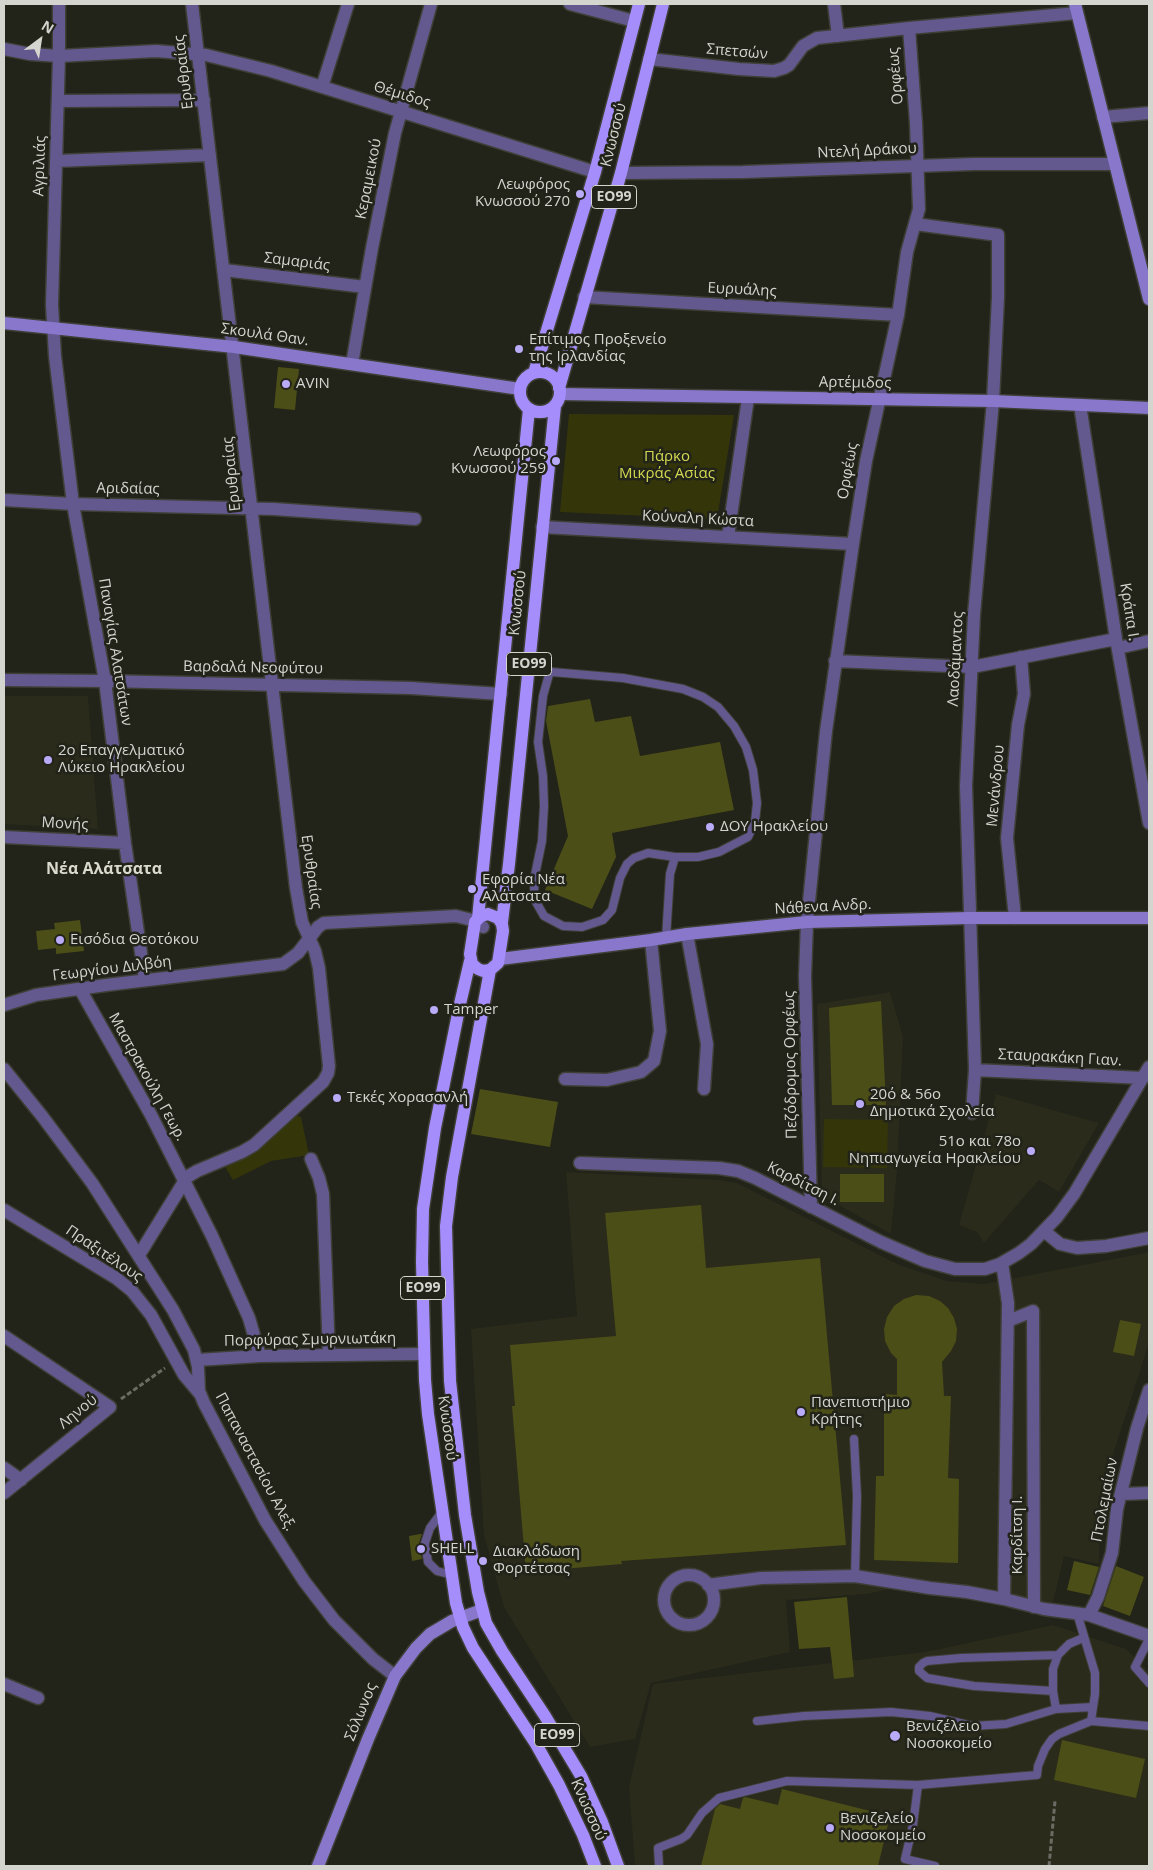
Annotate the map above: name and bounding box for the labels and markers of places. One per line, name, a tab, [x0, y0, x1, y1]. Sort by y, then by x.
place label: Λεωφόρος Κνωσσού 270	[475, 176, 570, 211]
marker: Λεωφόρος Κνωσσού 270	[574, 188, 586, 200]
place label: Επίτιμος Προξενείο της Ιρλανδίας	[529, 331, 666, 366]
marker: Επίτιμος Προξενείο της Ιρλανδίας	[513, 343, 525, 355]
place label: AVIN	[296, 375, 330, 393]
marker: AVIN	[280, 378, 292, 390]
place label: Λεωφόρος Κνωσσού 259	[451, 443, 546, 478]
marker: Λεωφόρος Κνωσσού 259	[550, 455, 562, 467]
place label: 2ο Επαγγελματικό Λύκειο Ηρακλείου	[58, 742, 185, 777]
marker: 2ο Επαγγελματικό Λύκειο Ηρακλείου	[42, 754, 54, 766]
place label: ΔΟΥ Ηρακλείου	[720, 818, 828, 836]
marker: ΔΟΥ Ηρακλείου	[704, 821, 716, 833]
place label: Εφορία Νέα Αλάτσατα	[482, 871, 565, 906]
marker: Εφορία Νέα Αλάτσατα	[466, 883, 478, 895]
place label: Εισόδια Θεοτόκου	[70, 931, 199, 949]
marker: Εισόδια Θεοτόκου	[54, 934, 66, 946]
place label: Tamper	[444, 1001, 498, 1019]
marker: Tamper	[428, 1004, 440, 1016]
place label: 20ό & 56ο Δημοτικά Σχολεία	[870, 1086, 994, 1121]
place label: Τεκές Χορασανλή	[347, 1089, 468, 1107]
marker: Τεκές Χορασανλή	[331, 1092, 343, 1104]
marker: 20ό & 56ο Δημοτικά Σχολεία	[854, 1098, 866, 1110]
place label: 51ο και 78ο Νηπιαγωγεία Ηρακλείου	[849, 1133, 1021, 1168]
marker: 51ο και 78ο Νηπιαγωγεία Ηρακλείου	[1025, 1145, 1037, 1157]
place label: Πανεπιστήμιο Κρήτης	[811, 1394, 910, 1429]
marker: Πανεπιστήμιο Κρήτης	[795, 1406, 807, 1418]
place label: SHELL	[431, 1540, 474, 1558]
marker: SHELL	[415, 1543, 427, 1555]
place label: Διακλάδωση Φορτέτσας	[493, 1543, 580, 1578]
marker: Διακλάδωση Φορτέτσας	[477, 1555, 489, 1567]
place label: Βενιζέλειο Νοσοκομείο	[906, 1718, 992, 1753]
marker: Βενιζέλειο Νοσοκομείο	[888, 1729, 902, 1743]
place label: Βενιζελείο Νοσοκομείο	[840, 1810, 926, 1845]
marker: Βενιζελείο Νοσοκομείο	[824, 1822, 836, 1834]

